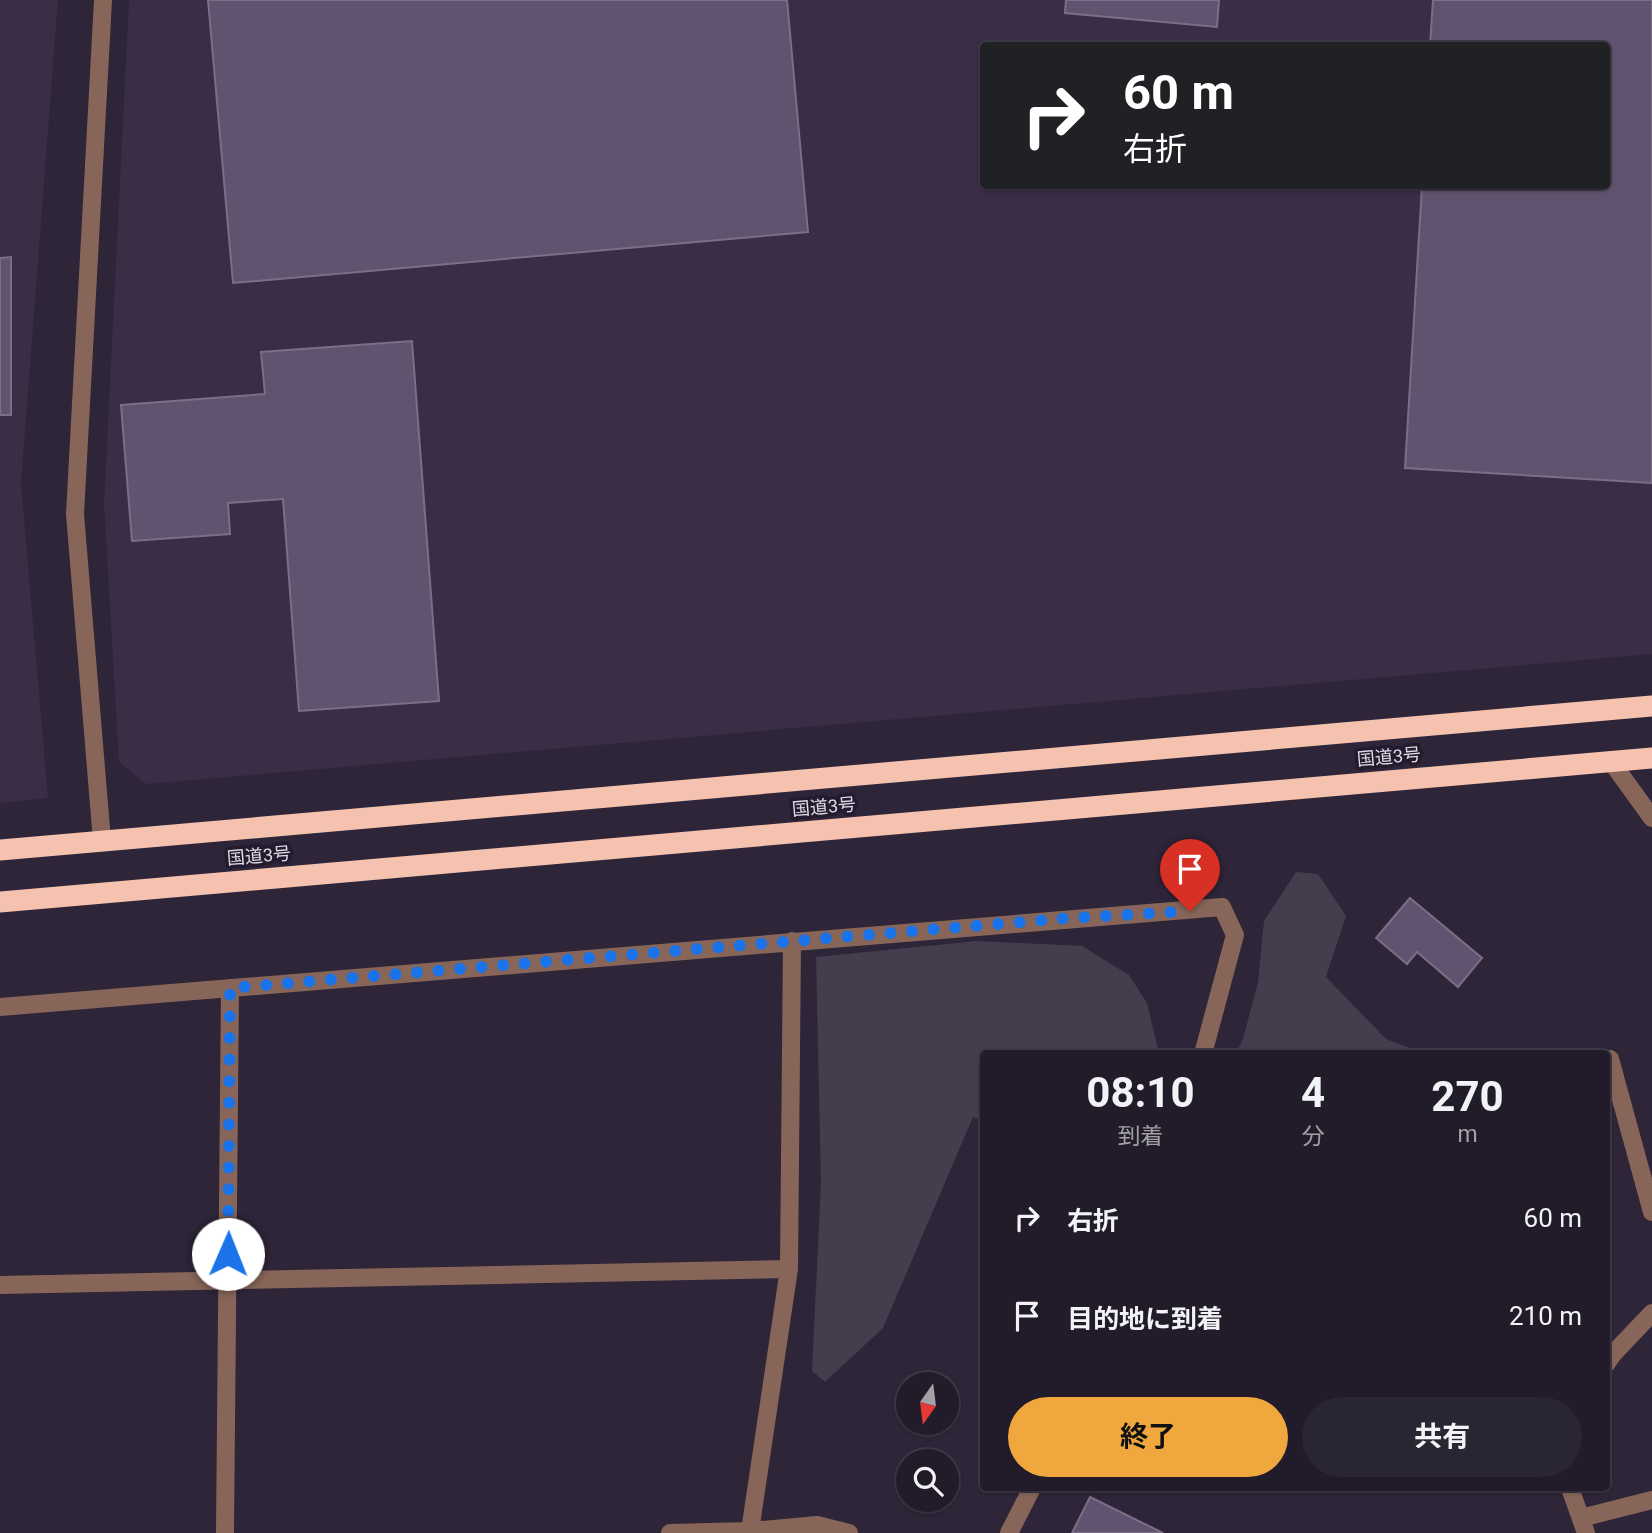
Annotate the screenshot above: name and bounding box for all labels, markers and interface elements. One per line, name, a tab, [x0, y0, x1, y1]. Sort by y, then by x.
text: 60 m	[1123, 64, 1234, 121]
icon: right	[1008, 70, 1099, 161]
text: 右折	[1123, 130, 1187, 168]
street label: 国道3号	[1356, 743, 1422, 770]
street label: 国道3号	[791, 793, 857, 820]
pin	[1160, 839, 1220, 911]
street label: 国道3号	[226, 842, 292, 869]
icon: arrive	[1171, 850, 1209, 888]
text: 08:10	[1086, 1068, 1195, 1117]
text: 4	[1301, 1068, 1325, 1117]
text: 270	[1431, 1072, 1504, 1121]
text: m	[1457, 1121, 1478, 1148]
text: 到着	[1117, 1123, 1163, 1150]
text: 分	[1301, 1123, 1324, 1150]
icon: right	[1008, 1199, 1046, 1237]
text: 60 m	[1524, 1203, 1582, 1233]
text: 右折	[1067, 1206, 1119, 1236]
position arrow	[191, 1217, 265, 1291]
icon: arrive	[1008, 1297, 1046, 1335]
text: 210 m	[1509, 1301, 1582, 1331]
text: 目的地に到着	[1067, 1304, 1223, 1334]
north arrow	[896, 1372, 959, 1435]
map controls	[896, 1372, 959, 1512]
button: 終了	[1008, 1397, 1288, 1477]
button: 共有	[1302, 1397, 1582, 1477]
button: search	[896, 1449, 959, 1512]

